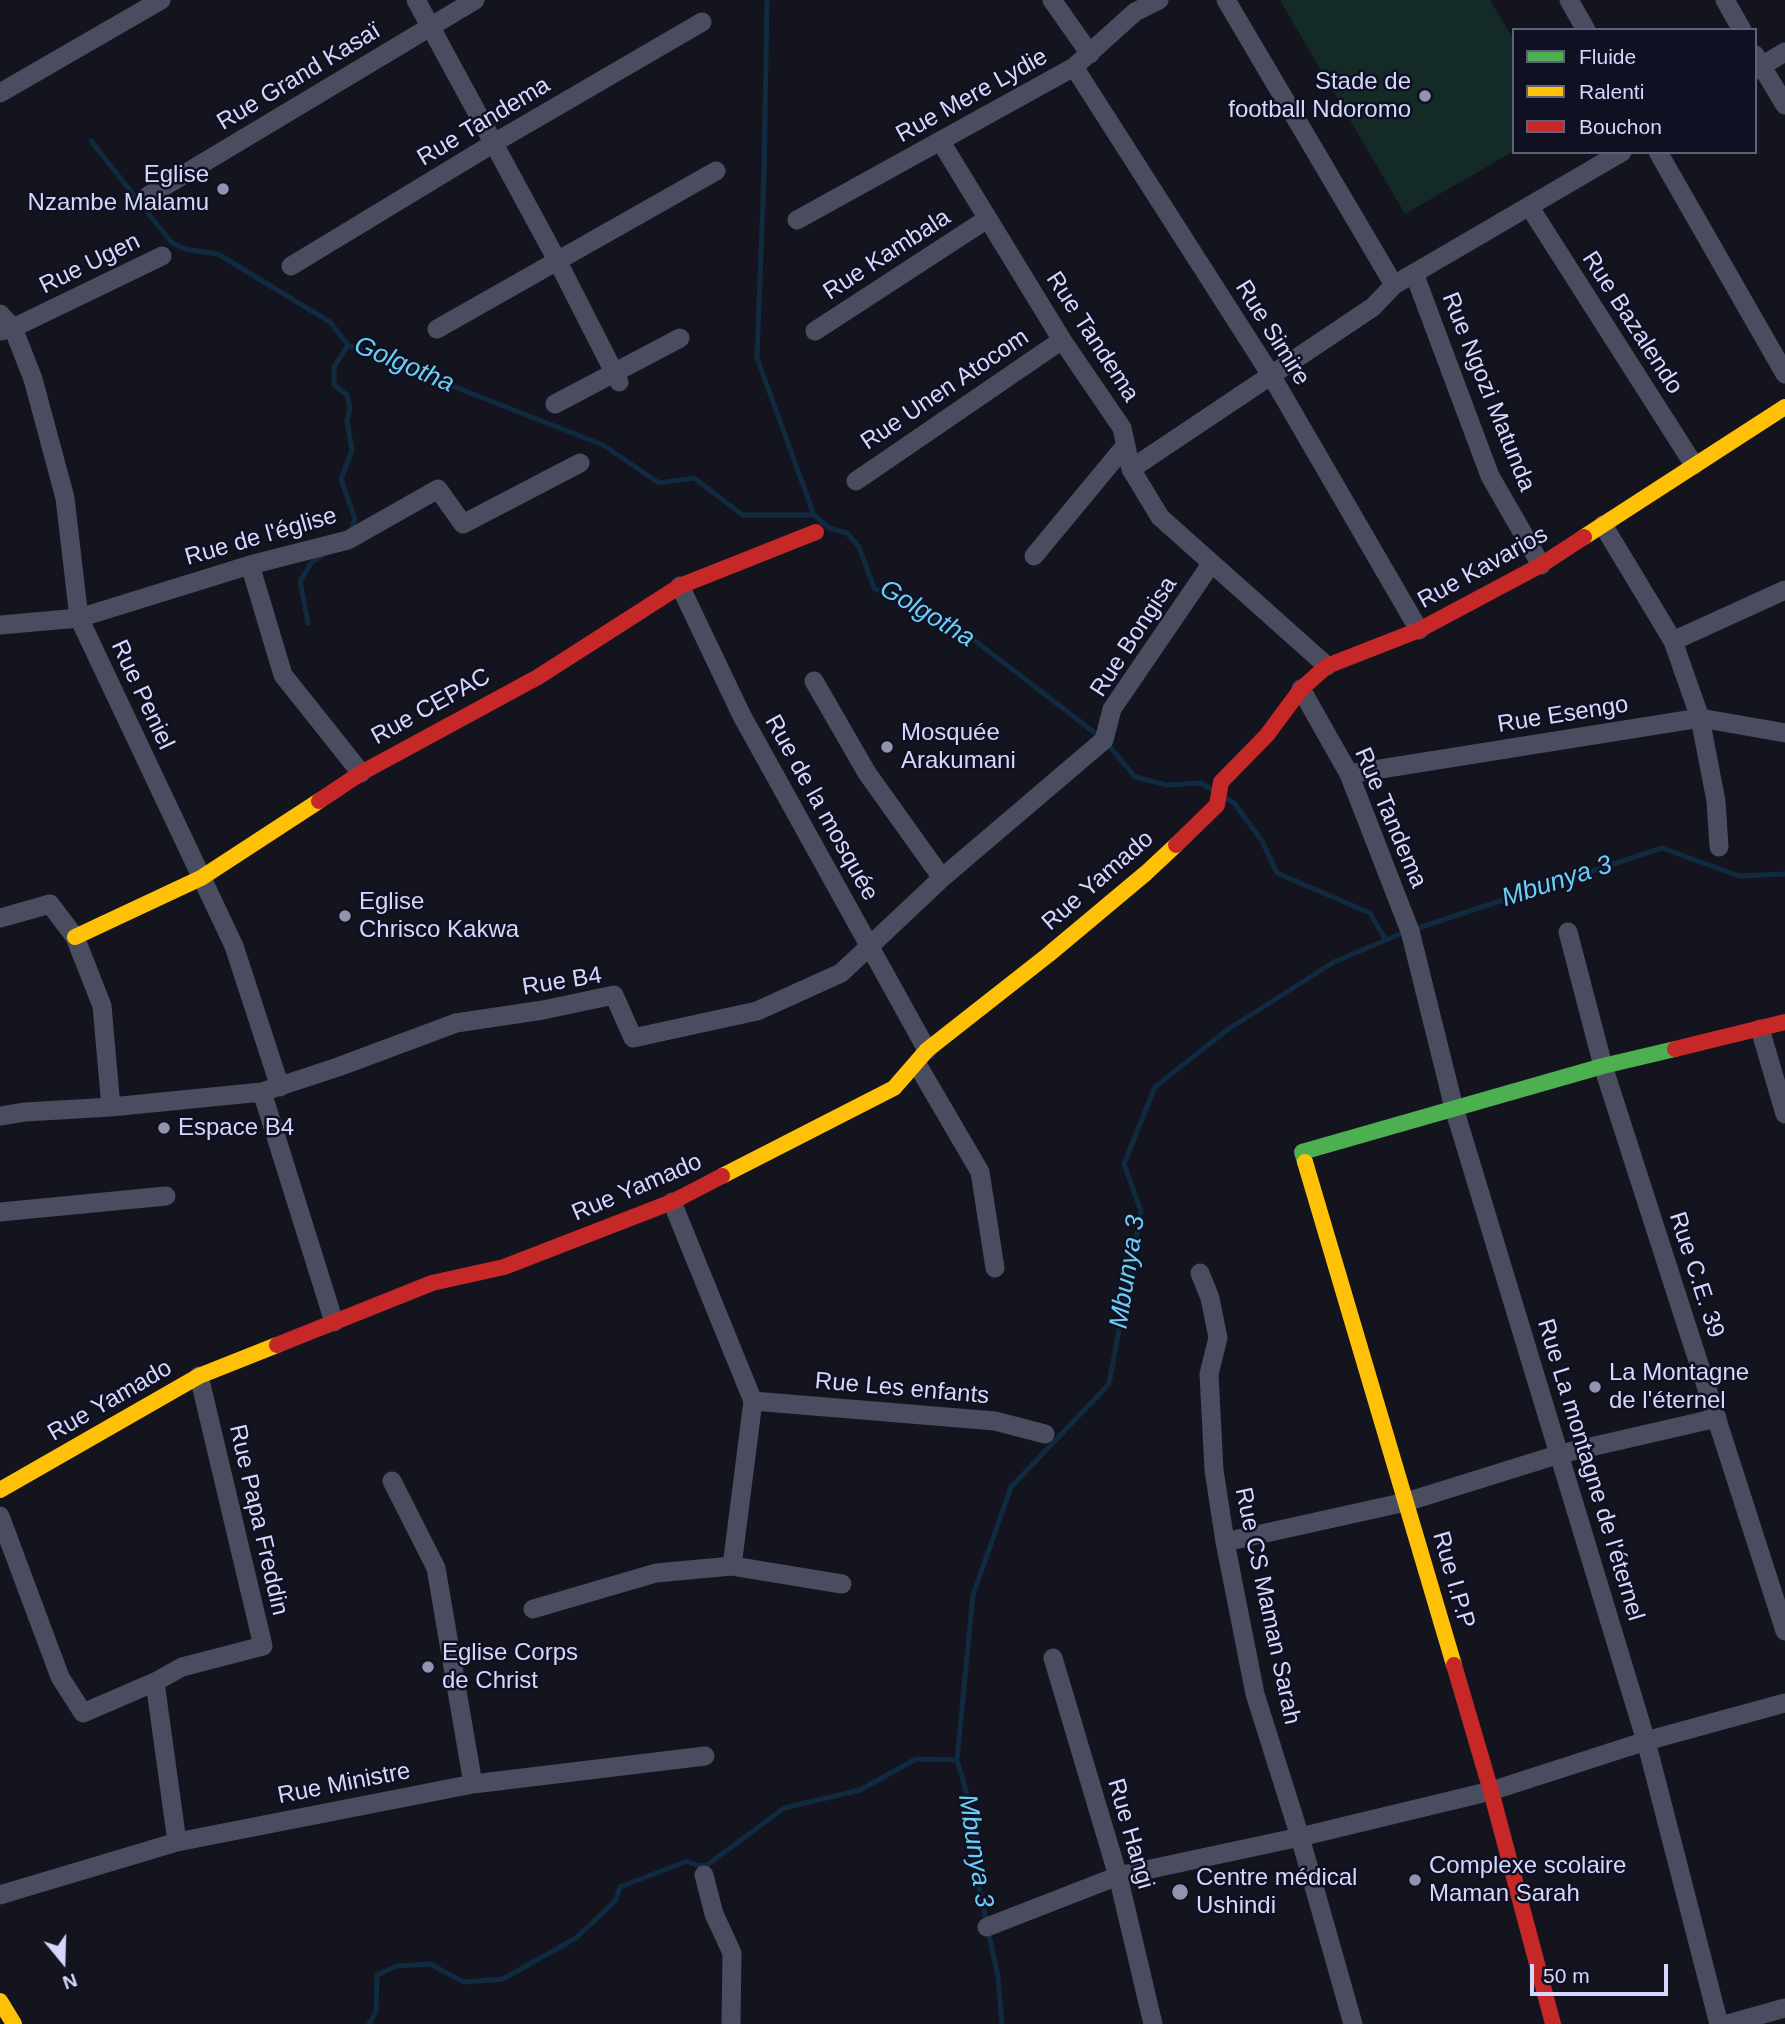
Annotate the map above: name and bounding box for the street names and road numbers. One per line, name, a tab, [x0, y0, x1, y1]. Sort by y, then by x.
street label: Rue Grand Kasaï	[212, 17, 386, 137]
street label: Rue Mere Lydie	[891, 43, 1053, 149]
street label: Rue Tandema	[413, 71, 555, 173]
street label: Rue Kambala	[818, 203, 956, 307]
street label: Rue Ugen	[35, 227, 145, 301]
street label: Rue Bazalendo	[1575, 246, 1689, 400]
street label: Rue Tandema	[1039, 266, 1145, 408]
street label: Rue Simire	[1228, 275, 1316, 391]
street label: Rue Ngozi Matunda	[1435, 288, 1541, 496]
street label: Rue Unen Atocom	[856, 323, 1034, 457]
street label: Rue de l'église	[182, 502, 340, 572]
street label: Rue Kavarios	[1413, 520, 1553, 616]
street label: Rue Bongisa	[1084, 572, 1184, 702]
street label: Rue Peniel	[104, 636, 180, 754]
street label: Rue CEPAC	[366, 663, 496, 751]
street label: Rue Esengo	[1496, 690, 1630, 740]
street label: Rue de la mosquée	[758, 710, 884, 906]
street label: Rue Tandema	[1348, 744, 1432, 892]
street label: Rue Yamado	[1036, 825, 1160, 937]
street label: Rue B4	[520, 962, 604, 1002]
street label: Rue Yamado	[568, 1148, 706, 1228]
street label: Rue C.E. 39	[1662, 1208, 1730, 1342]
street label: Rue La montagne de l'éternel	[1530, 1316, 1650, 1624]
street label: Rue Yamado	[43, 1354, 177, 1448]
street label: Rue Les enfants	[814, 1367, 990, 1411]
street label: Rue Papa Freddin	[222, 1422, 294, 1618]
street label: Rue CS Maman Sarah	[1228, 1485, 1306, 1727]
street label: Rue I.P.P	[1425, 1528, 1481, 1632]
street label: Rue Ministre	[275, 1757, 413, 1811]
street label: Rue Hangi	[1101, 1776, 1159, 1892]

